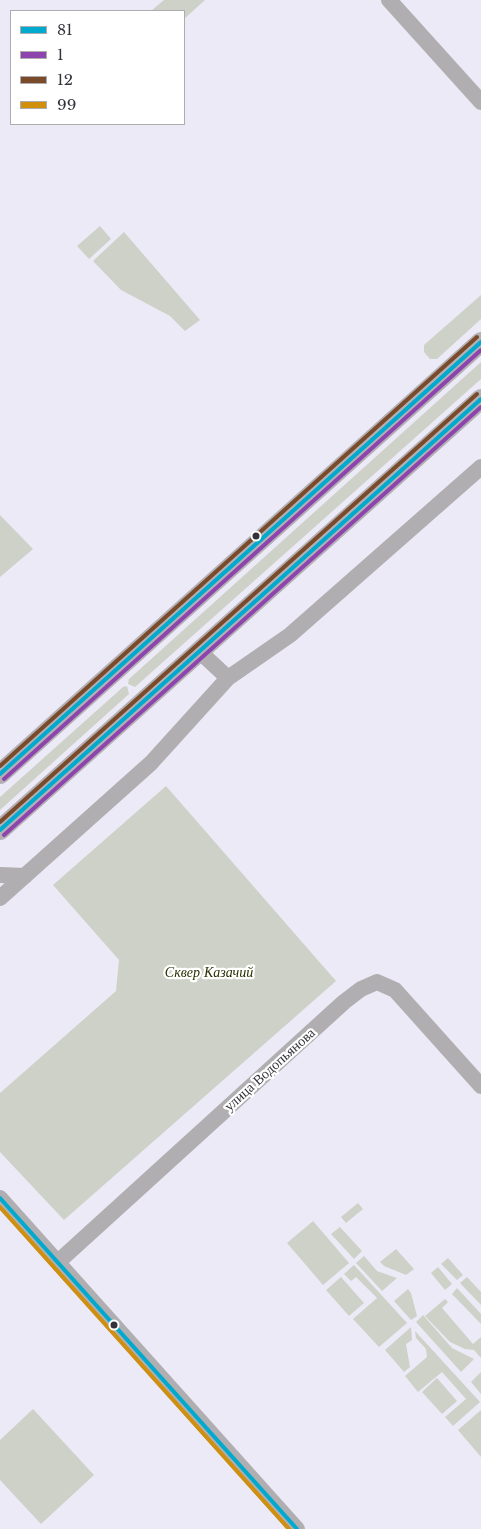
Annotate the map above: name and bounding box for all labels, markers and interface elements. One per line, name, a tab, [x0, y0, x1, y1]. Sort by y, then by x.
legend	[10, 10, 185, 125]
text: 81	[57, 20, 73, 39]
text: 1	[57, 45, 64, 64]
text: 12	[57, 70, 73, 89]
text: 99	[57, 95, 76, 114]
unlabelled marker	[251, 531, 261, 541]
park label: Сквер Казачий	[165, 965, 253, 981]
street label: улица Водопьянова	[221, 1025, 319, 1115]
unlabelled marker	[109, 1320, 119, 1330]

